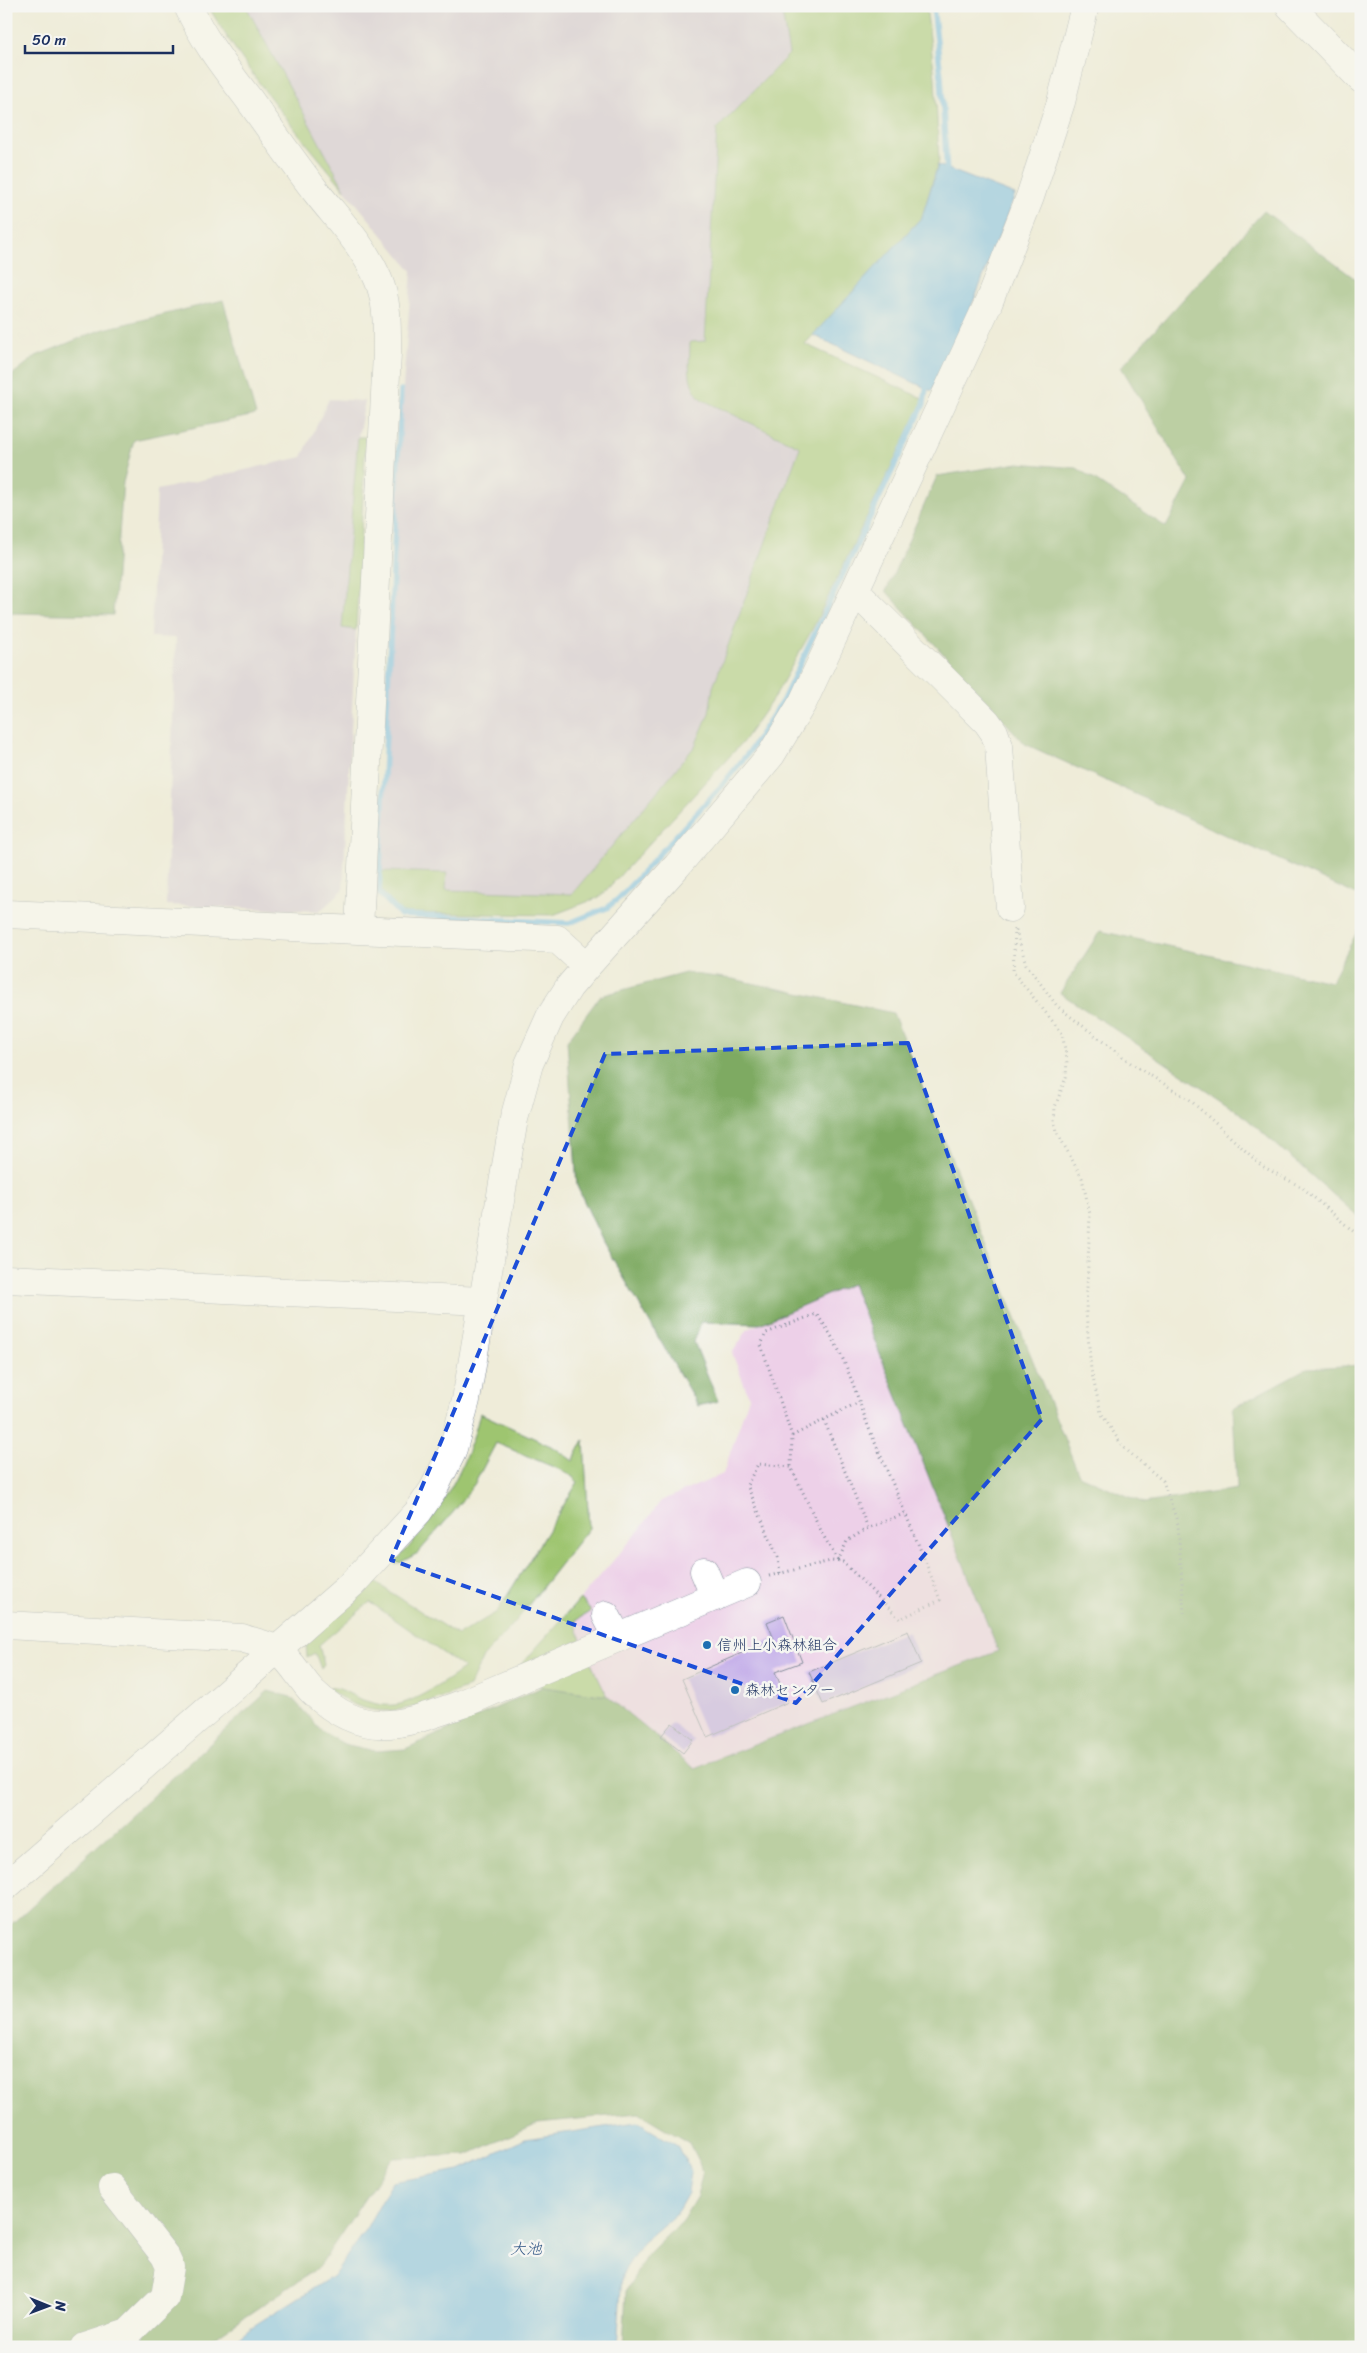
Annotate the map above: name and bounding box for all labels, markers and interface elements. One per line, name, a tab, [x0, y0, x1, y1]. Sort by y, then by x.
scale bar	[25, 22, 172, 54]
text: 50 m	[32, 27, 67, 53]
place label: 信州上小森林組合	[717, 1632, 837, 1658]
marker: 信州上小森林組合	[701, 1639, 713, 1651]
place label: 森林センター	[745, 1677, 834, 1703]
marker: 森林センター	[729, 1684, 741, 1696]
water label: 大池	[510, 2234, 543, 2263]
north arrow	[22, 2280, 72, 2330]
text: N	[48, 2300, 73, 2312]

